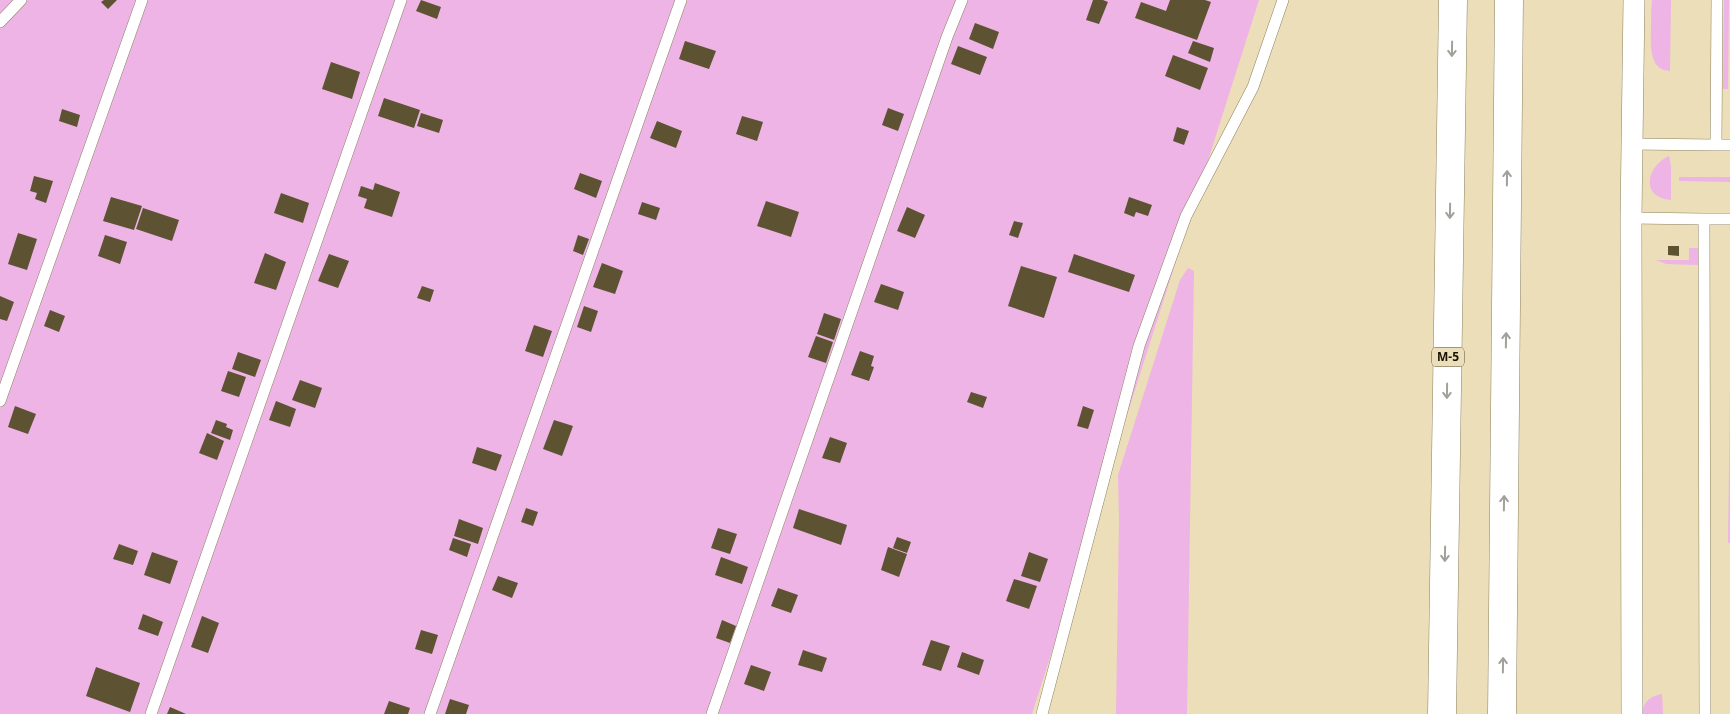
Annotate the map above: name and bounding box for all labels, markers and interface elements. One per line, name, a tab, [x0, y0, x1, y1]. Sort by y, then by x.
one-way arrow	[1448, 40, 1457, 56]
one-way arrow	[1502, 170, 1512, 186]
one-way arrow	[1445, 202, 1455, 219]
one-way arrow	[1501, 333, 1510, 349]
road number: М-5	[1432, 348, 1464, 367]
one-way arrow	[1442, 382, 1452, 399]
one-way arrow	[1499, 495, 1509, 512]
one-way arrow	[1440, 545, 1450, 561]
one-way arrow	[1498, 658, 1507, 674]

